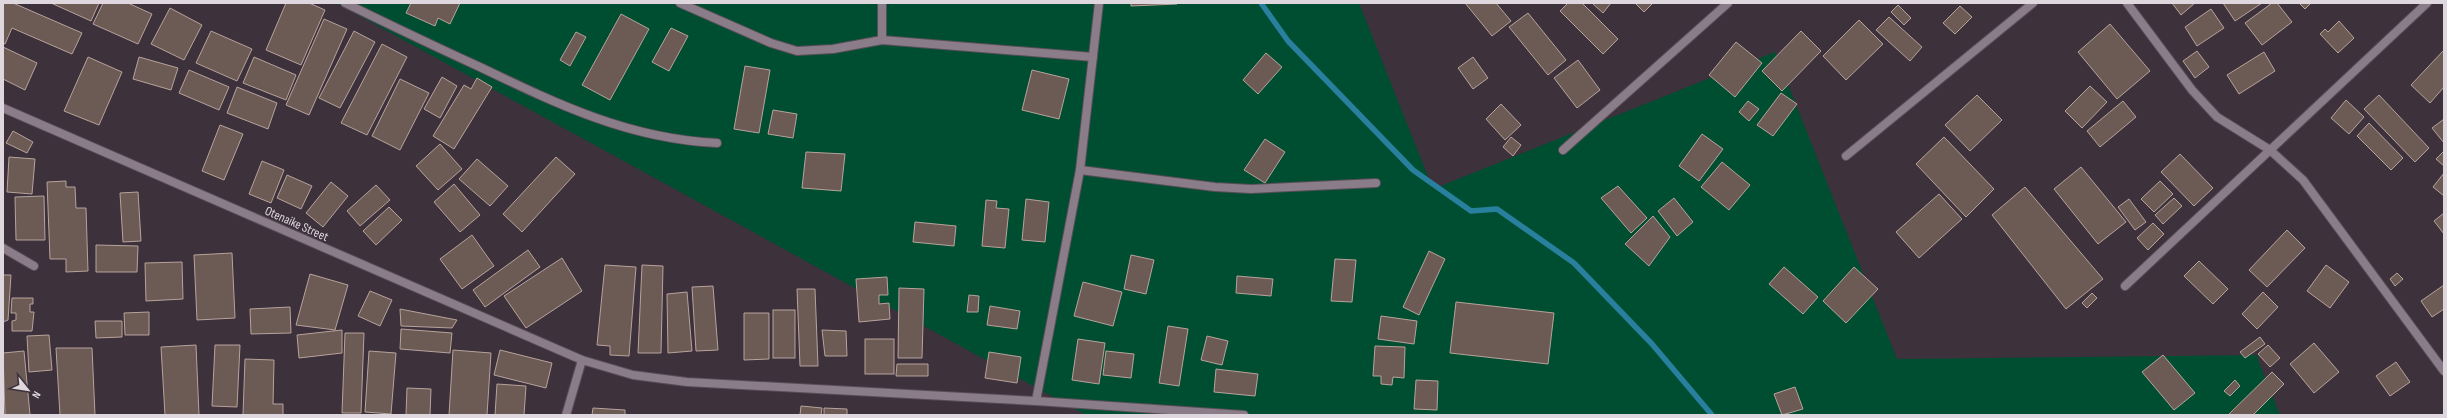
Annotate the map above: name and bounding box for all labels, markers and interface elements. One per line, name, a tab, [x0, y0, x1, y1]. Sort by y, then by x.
street label: Otenaike Street	[262, 203, 331, 245]
north arrow	[8, 370, 48, 410]
text: N	[29, 389, 43, 401]

